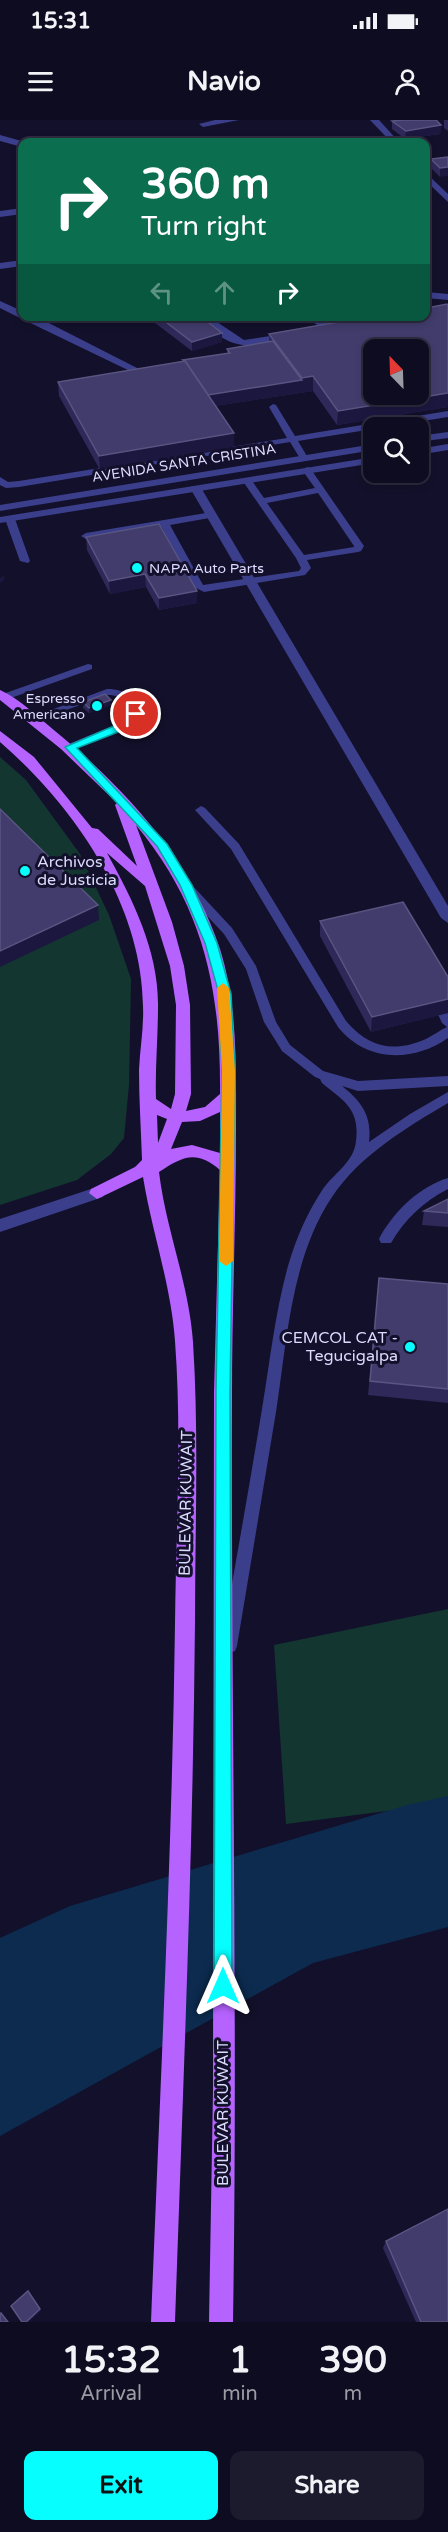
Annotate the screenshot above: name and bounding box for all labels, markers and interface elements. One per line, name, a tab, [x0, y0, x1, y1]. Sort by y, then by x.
text: 15:31	[30, 8, 91, 34]
icon: menu	[24, 65, 57, 98]
text: Navio	[187, 65, 261, 98]
icon: person	[391, 65, 424, 98]
text: 360 m	[141, 159, 270, 210]
icon: right	[42, 162, 120, 240]
text: Turn right	[141, 210, 267, 243]
icon: left	[145, 276, 178, 309]
icon: ahead	[208, 276, 241, 309]
icon: right	[271, 276, 304, 309]
north arrow	[363, 339, 429, 405]
map controls	[363, 339, 429, 483]
button: search	[363, 417, 429, 483]
street label: AVENIDA SANTA CRISTINA	[91, 440, 277, 486]
place label: NAPA Auto Parts	[149, 560, 264, 577]
marker: NAPA Auto Parts	[130, 561, 144, 575]
pin	[110, 688, 161, 739]
place label: Espresso Americano	[13, 690, 85, 723]
icon: arrive	[119, 697, 152, 730]
marker: Espresso Americano	[90, 699, 104, 713]
place label: Archivos de Justicia	[37, 852, 117, 890]
marker: Archivos de Justicia	[18, 864, 32, 878]
place label: CEMCOL CAT - Tegucigalpa	[282, 1328, 398, 1366]
marker: CEMCOL CAT - Tegucigalpa	[403, 1340, 417, 1354]
street label: BULEVAR KUWAIT	[175, 1430, 197, 1576]
position arrow	[191, 1954, 255, 2018]
street label: BULEVAR KUWAIT	[213, 2040, 233, 2186]
text: 15:32	[61, 2339, 161, 2382]
text: 1	[229, 2339, 251, 2382]
text: 390	[319, 2339, 387, 2382]
text: Arrival	[80, 2382, 142, 2406]
text: min	[222, 2382, 258, 2406]
text: m	[344, 2382, 362, 2406]
button: Exit	[24, 2451, 218, 2520]
button: Share	[230, 2451, 424, 2520]

